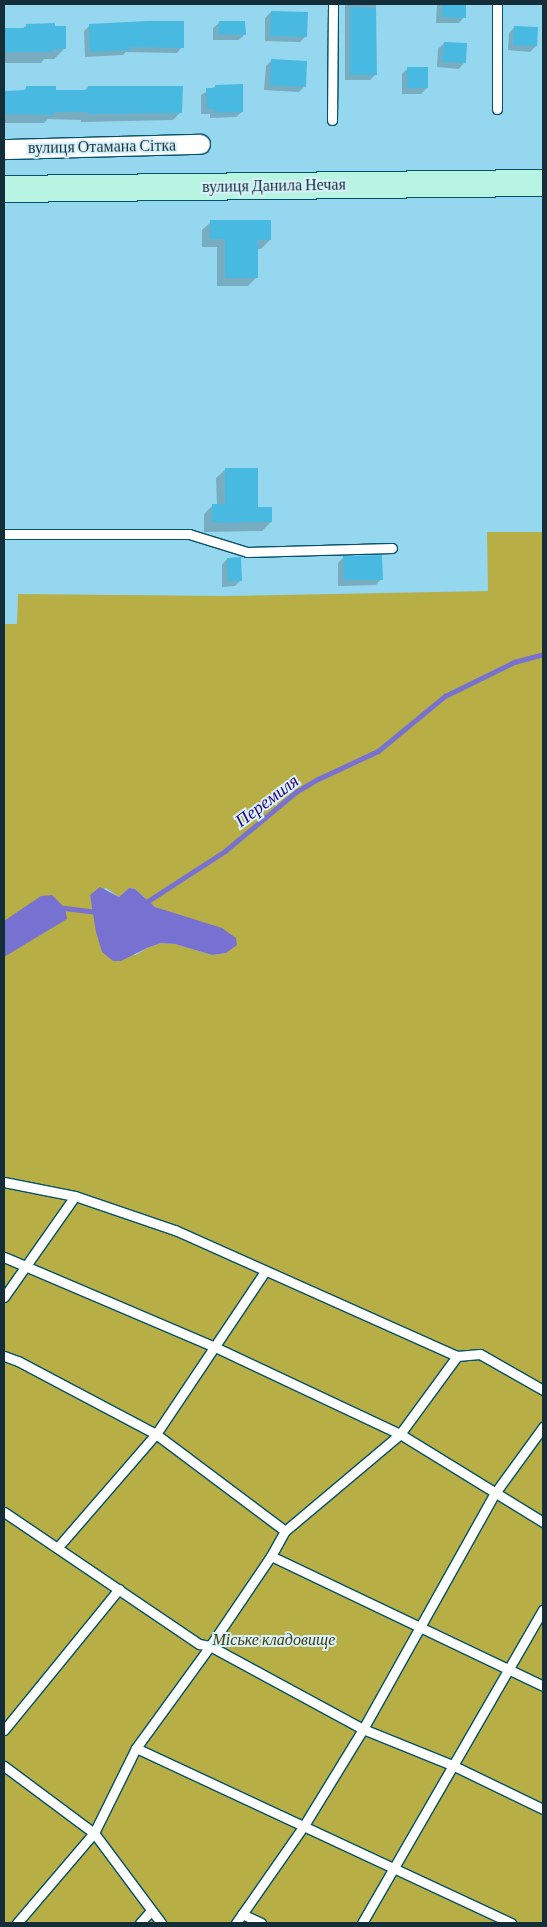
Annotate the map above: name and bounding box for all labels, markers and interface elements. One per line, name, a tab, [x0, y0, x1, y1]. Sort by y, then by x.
street label: вулиця Отамана Сітка	[28, 136, 176, 158]
street label: вулиця Данила Нечая	[202, 175, 346, 197]
water label: Перемиля	[231, 770, 303, 832]
park label: Міське кладовище	[213, 1630, 335, 1650]

